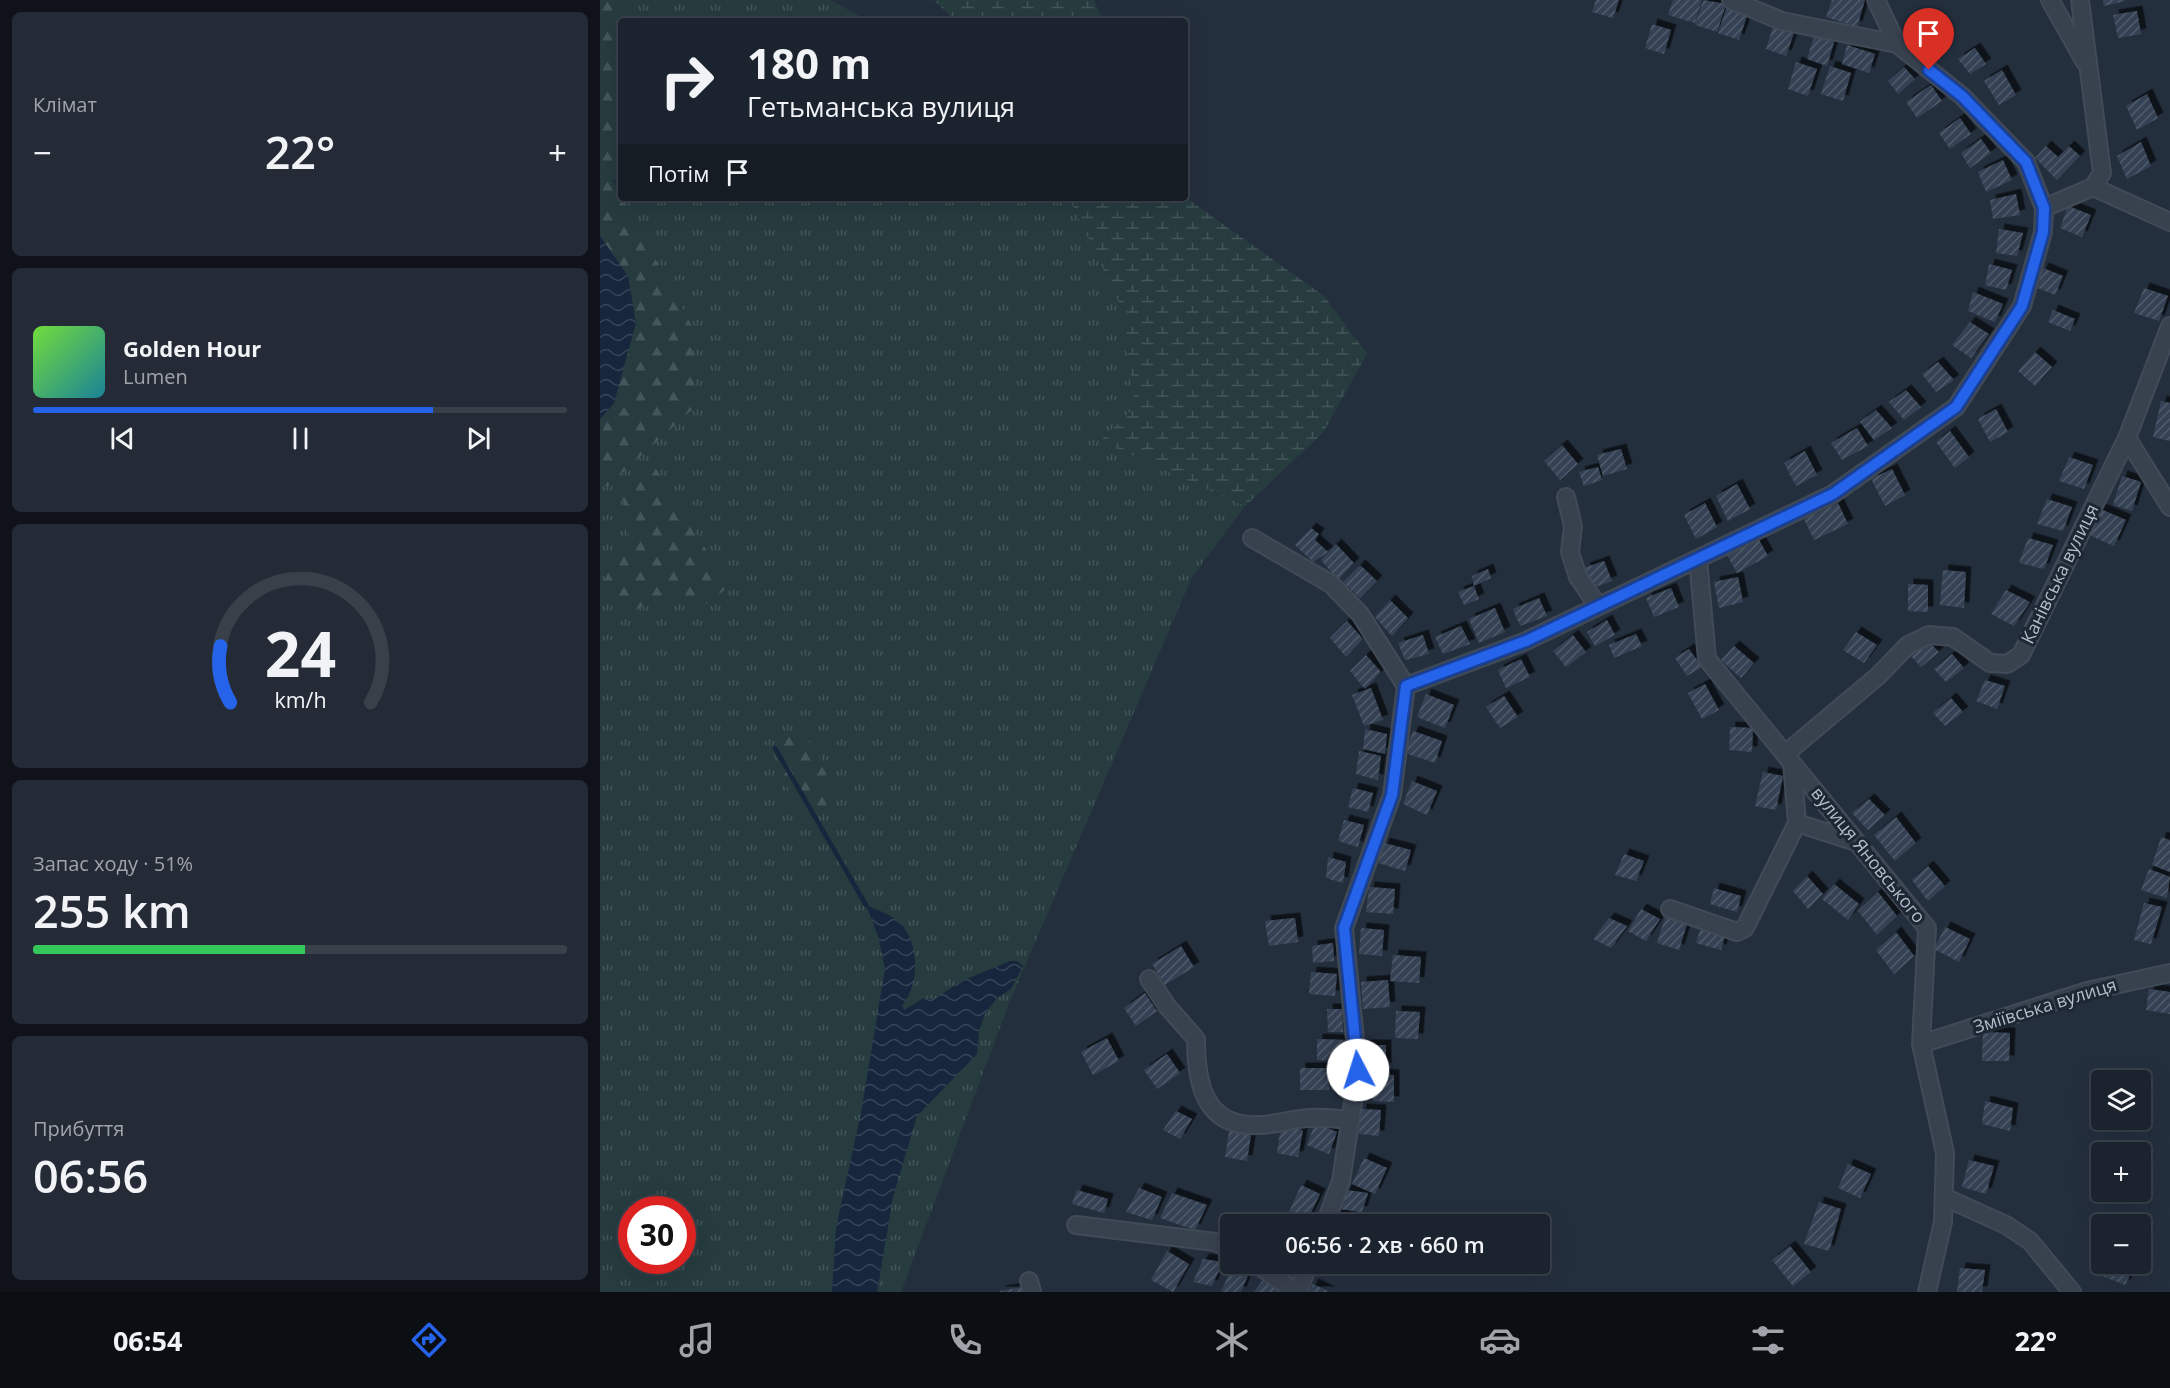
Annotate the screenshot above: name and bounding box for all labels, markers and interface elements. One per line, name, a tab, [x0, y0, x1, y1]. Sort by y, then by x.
pin	[1903, 8, 1954, 70]
icon: arrive	[1912, 17, 1945, 50]
text: 180 m	[747, 34, 871, 91]
icon: right	[648, 42, 726, 120]
text: Гетьманська вулиця	[747, 88, 1015, 125]
text: Клімат	[33, 91, 97, 118]
text: 22°	[265, 121, 335, 182]
text: −	[33, 130, 52, 175]
text: +	[548, 130, 567, 175]
icon: arrive	[721, 156, 754, 189]
text: Потім	[648, 158, 709, 188]
text: Golden Hour	[123, 333, 261, 363]
text: Lumen	[123, 363, 188, 390]
icon: previous	[106, 422, 139, 455]
icon: pause	[284, 422, 317, 455]
icon: next	[462, 422, 495, 455]
street label: Канівська вулиця	[2015, 500, 2103, 647]
text: 24	[264, 610, 336, 695]
text: km/h	[274, 685, 326, 714]
street label: вулиця Яновського	[1806, 781, 1931, 928]
text: Запас ходу · 51%	[33, 850, 193, 877]
text: 255 km	[33, 880, 191, 941]
street label: Зміївська вулиця	[1970, 972, 2119, 1038]
position arrow	[1326, 1038, 1390, 1102]
map controls	[2091, 1070, 2151, 1274]
button: layers	[2091, 1070, 2151, 1130]
text: Прибуття	[33, 1115, 124, 1142]
button: +	[2091, 1142, 2151, 1202]
text: 06:56	[33, 1145, 148, 1206]
speed limit sign: 30	[618, 1196, 696, 1274]
button: −	[2091, 1214, 2151, 1274]
text: 06:56 · 2 хв · 660 m	[1285, 1229, 1485, 1259]
icon: directions	[408, 1319, 450, 1361]
icon: music	[676, 1319, 718, 1361]
icon: phone	[944, 1319, 986, 1361]
icon: climate	[1211, 1319, 1253, 1361]
icon: car	[1479, 1319, 1521, 1361]
icon: filters	[1747, 1319, 1789, 1361]
text: 06:54	[113, 1322, 182, 1359]
text: 22°	[2015, 1322, 2057, 1359]

